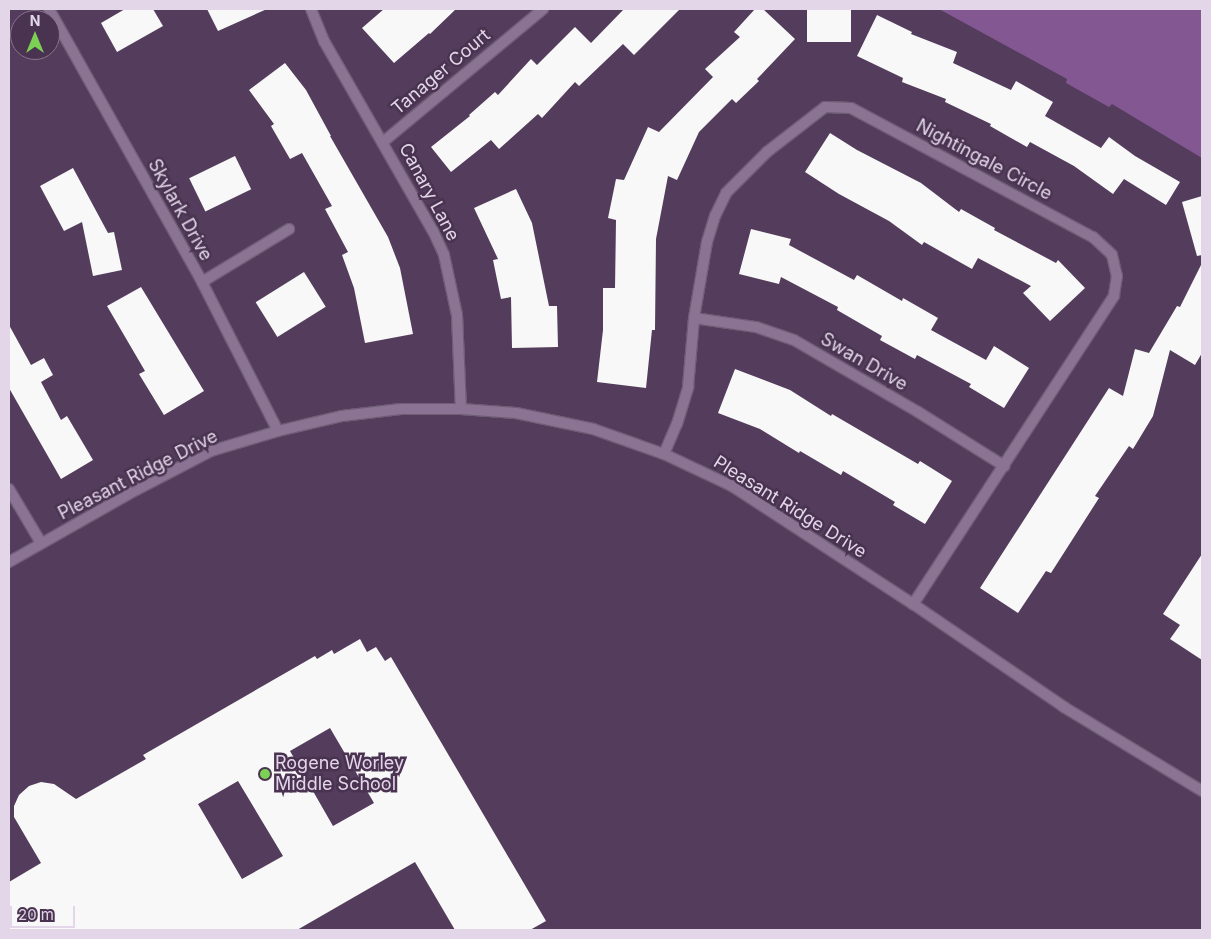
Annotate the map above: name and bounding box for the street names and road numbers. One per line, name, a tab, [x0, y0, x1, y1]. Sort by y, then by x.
street label: Tanager Court	[387, 24, 495, 120]
street label: Nightingale Circle	[912, 115, 1056, 205]
street label: Canary Lane	[394, 139, 464, 245]
street label: Skylark Drive	[143, 155, 217, 265]
street label: Swan Drive	[817, 328, 911, 396]
street label: Pleasant Ridge Drive	[55, 425, 221, 525]
street label: Pleasant Ridge Drive	[710, 451, 870, 563]

